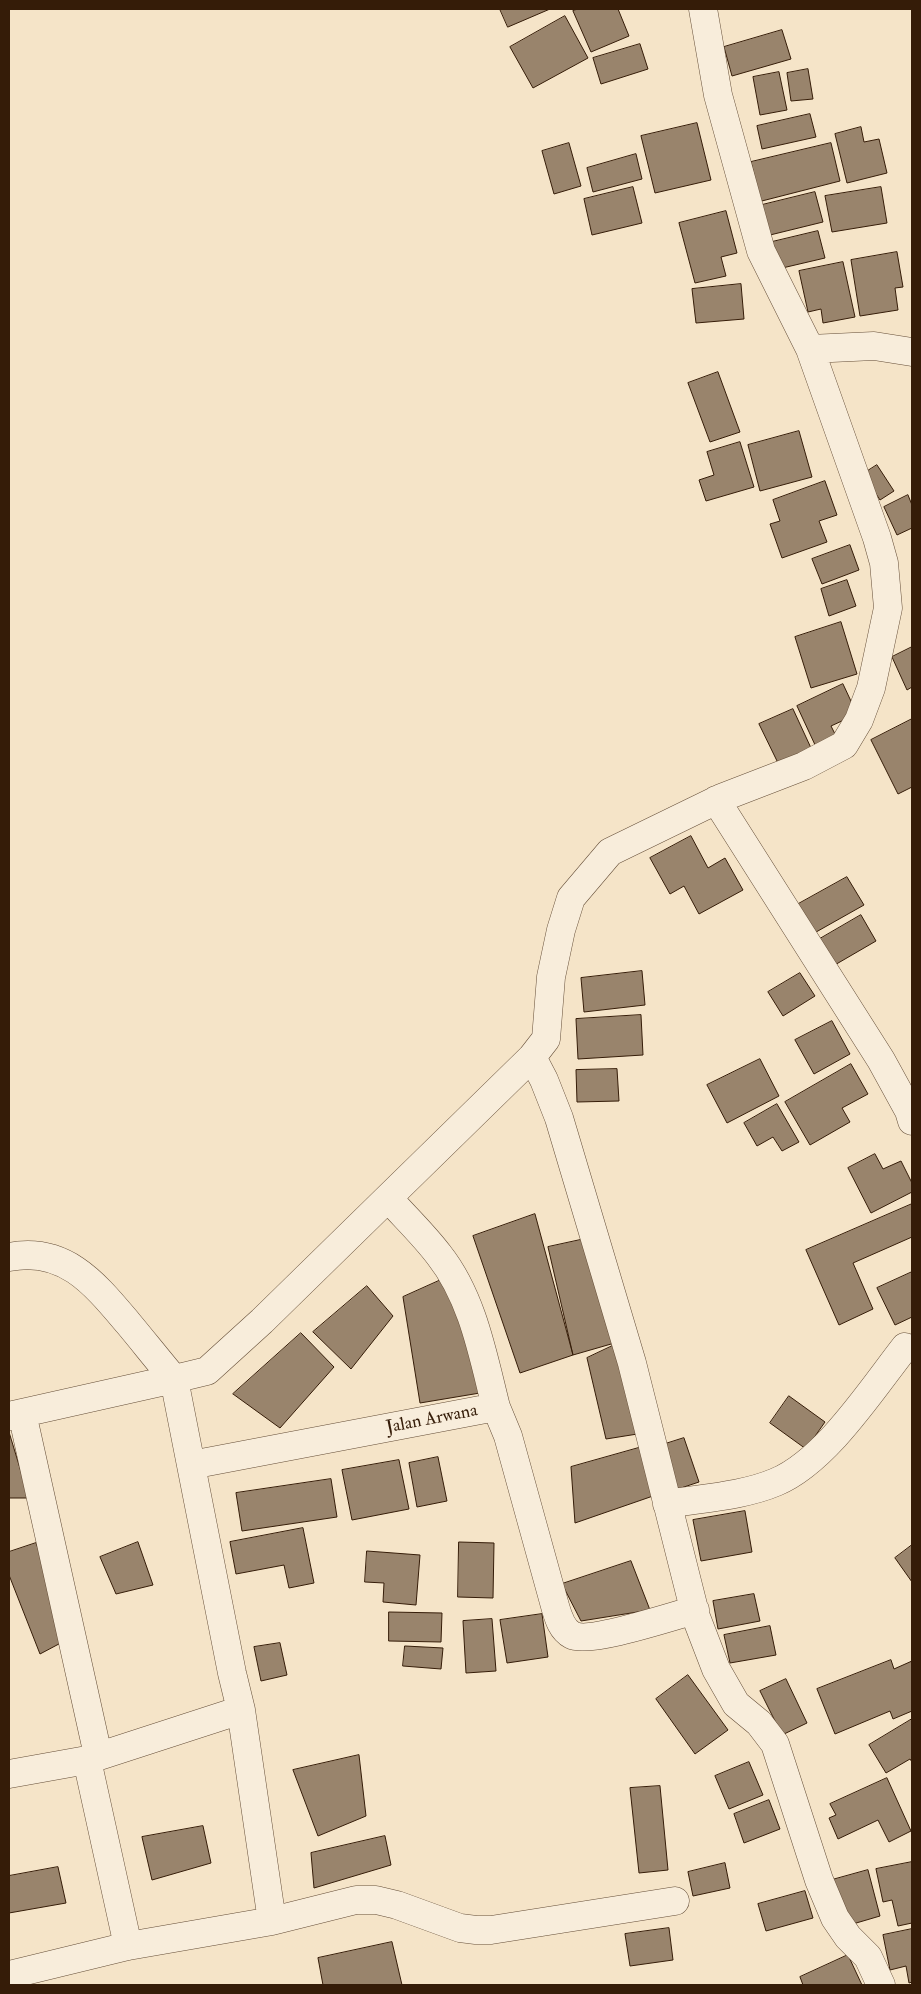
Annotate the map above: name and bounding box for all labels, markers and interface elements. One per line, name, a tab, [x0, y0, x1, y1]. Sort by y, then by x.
street label: Jalan Arwana	[384, 1401, 480, 1439]

